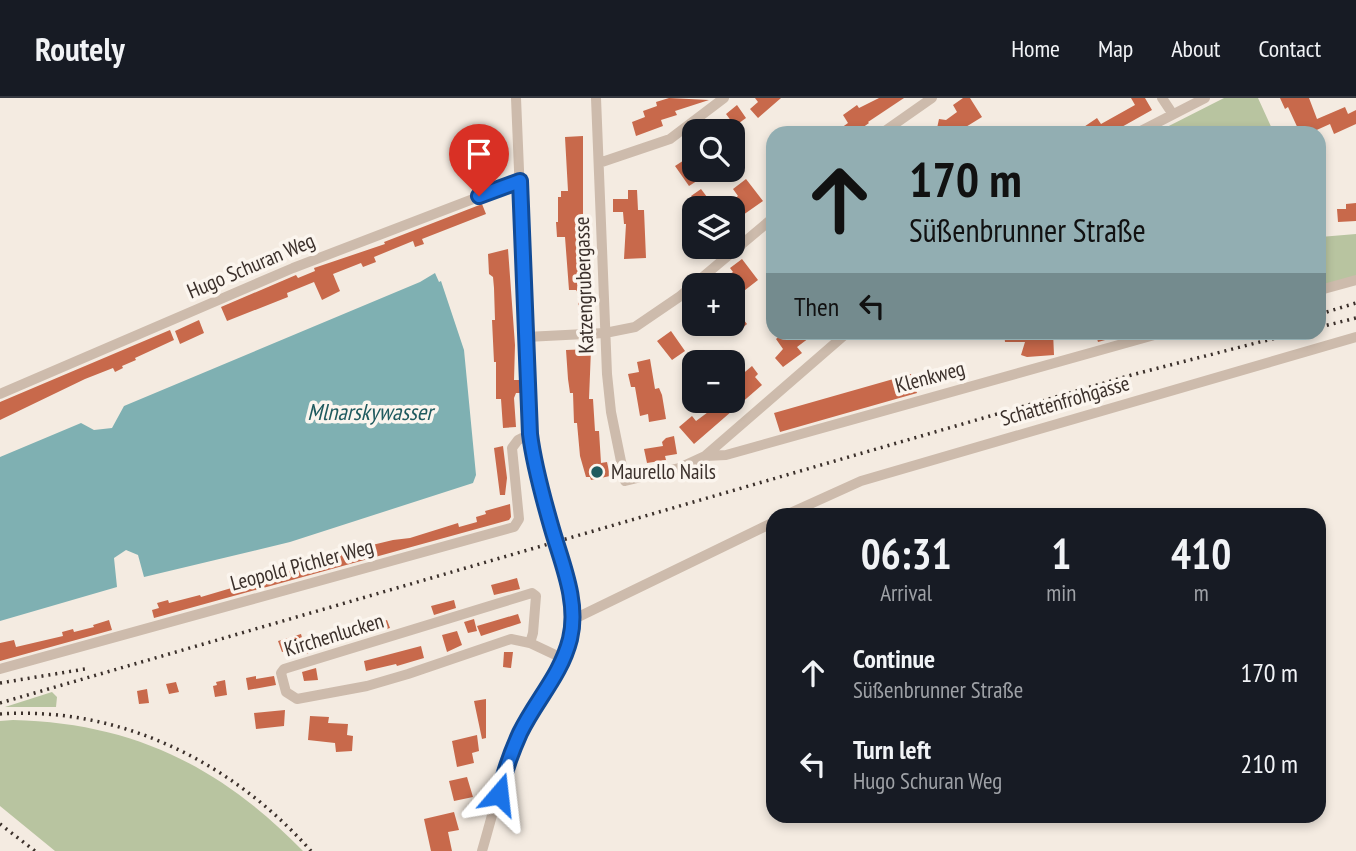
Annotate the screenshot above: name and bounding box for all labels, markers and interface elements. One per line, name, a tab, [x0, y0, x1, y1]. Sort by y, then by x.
text: Routely	[35, 27, 125, 70]
text: Home	[1011, 33, 1060, 64]
text: Map	[1098, 33, 1133, 64]
text: About	[1171, 33, 1220, 64]
text: Contact	[1258, 33, 1321, 64]
map controls	[682, 119, 745, 413]
button: search	[682, 119, 745, 182]
pin	[449, 124, 509, 196]
icon: arrive	[460, 135, 498, 173]
text: 170 m	[909, 147, 1022, 211]
icon: ahead	[794, 154, 885, 245]
button: layers	[682, 196, 745, 259]
text: Süßenbrunner Straße	[909, 209, 1146, 251]
street label: Katzengrubergasse	[568, 216, 599, 354]
street label: Hugo Schuran Weg	[183, 227, 319, 305]
button: +	[682, 273, 745, 336]
icon: left	[853, 287, 891, 325]
text: Then	[794, 290, 839, 323]
button: −	[682, 350, 745, 413]
street label: Klenkweg	[892, 354, 968, 399]
street label: Schattenfrohgasse	[997, 369, 1133, 432]
water label: Mlnarskywasser	[307, 397, 436, 426]
place label: Maurello Nails	[611, 458, 716, 485]
marker: Maurello Nails	[589, 464, 605, 480]
text: 06:31	[861, 526, 952, 581]
text: 1	[1051, 526, 1071, 581]
text: 410	[1171, 526, 1231, 581]
street label: Leopold Pichler Weg	[227, 532, 376, 597]
text: Arrival	[880, 578, 932, 607]
text: min	[1046, 578, 1076, 607]
text: m	[1194, 578, 1209, 607]
street label: Kirchenlucken	[281, 607, 387, 662]
text: Continue	[853, 642, 935, 675]
icon: ahead	[794, 654, 832, 692]
text: 170 m	[1240, 656, 1298, 689]
text: Süßenbrunner Straße	[853, 675, 1023, 704]
text: Turn left	[853, 733, 931, 766]
icon: left	[794, 745, 832, 783]
text: 210 m	[1240, 747, 1298, 780]
position arrow	[462, 757, 536, 831]
text: Hugo Schuran Weg	[853, 766, 1002, 795]

